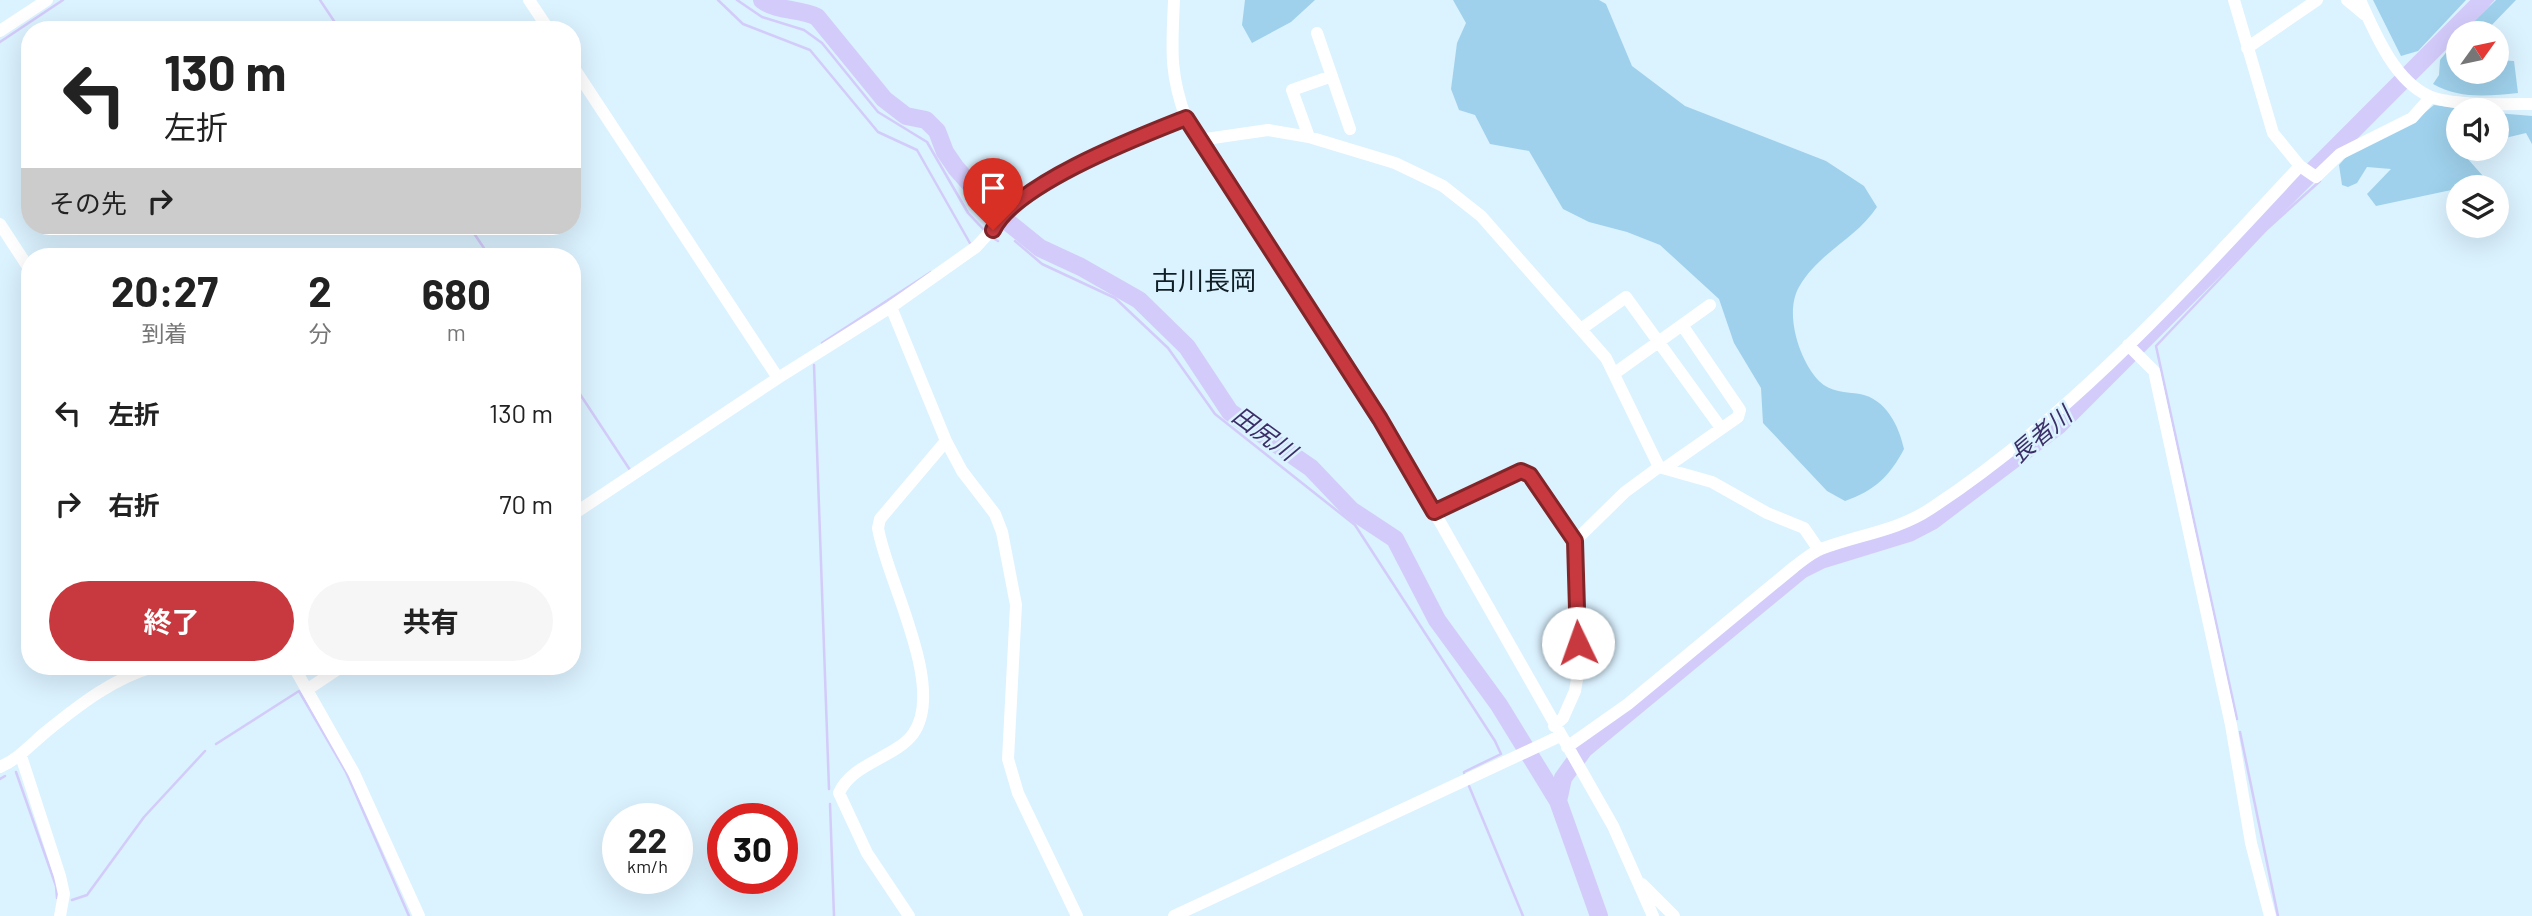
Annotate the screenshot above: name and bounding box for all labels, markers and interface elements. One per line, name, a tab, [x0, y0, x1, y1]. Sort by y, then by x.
north arrow	[2446, 21, 2510, 84]
map controls	[2446, 21, 2509, 238]
text: 130 m	[164, 42, 286, 101]
icon: left	[49, 49, 140, 140]
button: sound	[2446, 98, 2509, 161]
text: 左折	[164, 107, 228, 145]
pin	[963, 158, 1023, 230]
icon: arrive	[974, 169, 1012, 207]
button: layers	[2446, 175, 2509, 238]
icon: right	[141, 182, 179, 220]
text: その先	[49, 187, 127, 218]
district label: 古川長岡	[1152, 264, 1256, 295]
text: 20:27	[111, 265, 218, 315]
text: 2	[308, 265, 332, 315]
text: 680	[422, 268, 491, 318]
text: m	[447, 318, 466, 346]
text: 到着	[142, 319, 188, 347]
text: 分	[308, 319, 331, 347]
icon: left	[49, 394, 87, 432]
text: 130 m	[489, 397, 553, 428]
text: 左折	[108, 398, 160, 429]
water label: 長者川	[2003, 398, 2079, 468]
water label: 田尻川	[1227, 400, 1305, 467]
icon: right	[49, 485, 87, 523]
text: 70 m	[499, 488, 553, 519]
text: 右折	[108, 489, 160, 520]
button: 終了	[49, 581, 294, 661]
button: 共有	[308, 581, 553, 661]
position arrow	[1541, 606, 1615, 680]
speed limit sign: 30	[707, 803, 798, 894]
text: 22	[628, 818, 667, 860]
text: km/h	[627, 855, 668, 877]

